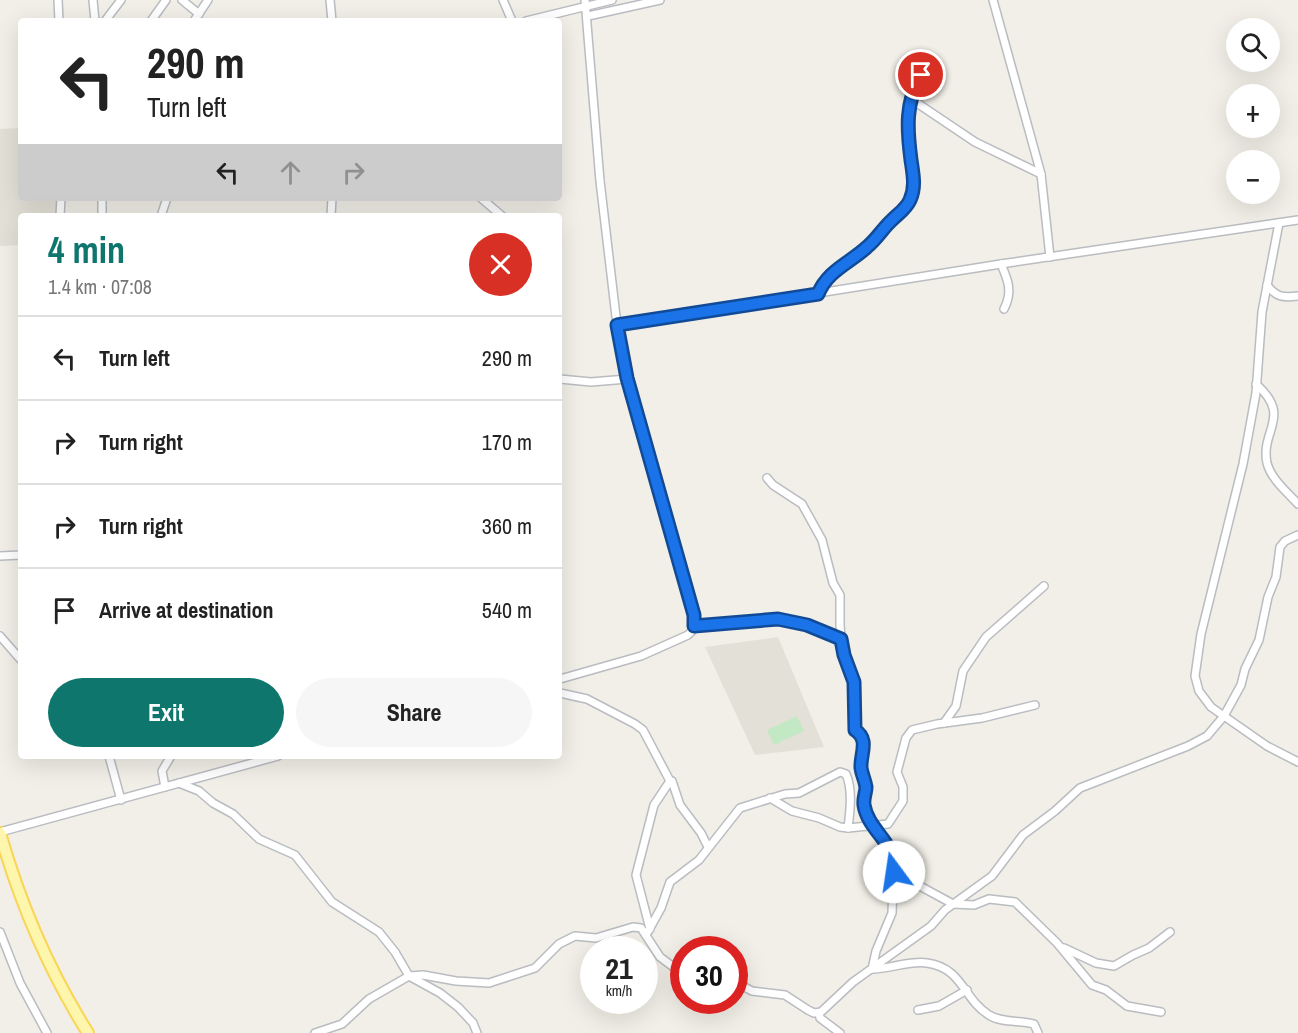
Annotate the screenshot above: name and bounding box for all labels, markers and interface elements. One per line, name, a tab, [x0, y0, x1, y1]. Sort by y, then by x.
map controls	[1226, 18, 1280, 204]
button: search	[1226, 18, 1280, 72]
text: 290 m	[147, 35, 245, 91]
icon: left	[48, 42, 126, 120]
pin	[895, 49, 946, 100]
icon: arrive	[904, 58, 937, 91]
button: +	[1226, 84, 1280, 138]
text: Turn left	[147, 89, 226, 125]
button: −	[1226, 150, 1280, 204]
icon: left	[211, 156, 244, 189]
icon: ahead	[274, 156, 307, 189]
icon: right	[337, 156, 370, 189]
text: 4 min	[48, 226, 125, 274]
button: close	[469, 233, 532, 296]
text: 1.4 km · 07:08	[48, 273, 152, 300]
icon: left	[48, 342, 81, 375]
text: Turn left	[99, 343, 170, 373]
text: 290 m	[482, 343, 532, 373]
icon: right	[48, 426, 81, 459]
text: Turn right	[99, 427, 183, 457]
text: 170 m	[482, 427, 532, 457]
icon: right	[48, 510, 81, 543]
text: Turn right	[99, 511, 183, 541]
text: 360 m	[482, 511, 532, 541]
icon: arrive	[48, 594, 81, 627]
text: Arrive at destination	[99, 595, 273, 625]
text: 540 m	[482, 595, 532, 625]
button: Exit	[48, 678, 284, 747]
button: Share	[296, 678, 532, 747]
position arrow	[862, 840, 926, 904]
speed limit sign: 30	[670, 936, 748, 1014]
text: 21	[605, 948, 633, 988]
text: km/h	[606, 980, 632, 1001]

